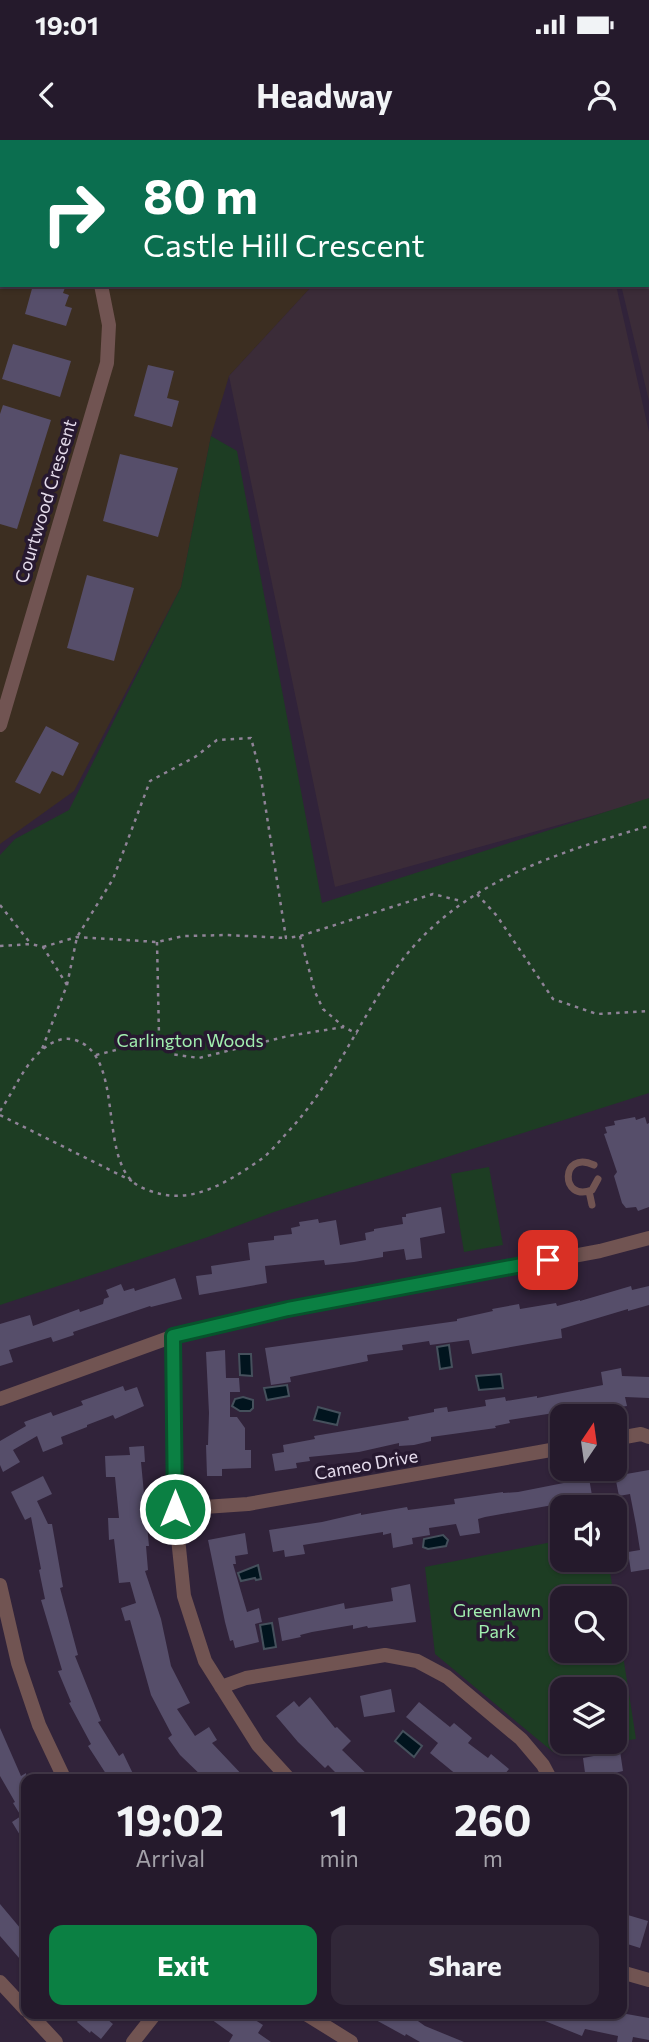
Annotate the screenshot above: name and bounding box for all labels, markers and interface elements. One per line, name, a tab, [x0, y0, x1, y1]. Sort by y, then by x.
text: 19:01	[35, 9, 99, 40]
text: Headway	[256, 75, 393, 115]
icon: back	[28, 76, 66, 114]
icon: person	[583, 76, 621, 114]
text: 80 m	[143, 164, 258, 224]
icon: right	[28, 168, 119, 259]
text: Castle Hill Crescent	[143, 224, 425, 264]
street label: Courtwood Crescent	[10, 416, 80, 586]
park label: Carlington Woods	[116, 1029, 264, 1051]
pin	[518, 1230, 578, 1290]
icon: arrive	[529, 1241, 567, 1279]
north arrow	[550, 1404, 626, 1480]
map controls	[550, 1404, 627, 1754]
street label: Cameo Drive	[313, 1444, 419, 1484]
position arrow	[138, 1472, 212, 1546]
button: sound	[550, 1495, 627, 1572]
button: search	[550, 1586, 627, 1663]
park label: Greenlawn Park	[453, 1599, 541, 1642]
button: layers	[550, 1677, 627, 1754]
text: 19:02	[116, 1793, 224, 1845]
text: 1	[330, 1793, 349, 1845]
text: 260	[454, 1793, 532, 1845]
text: Arrival	[135, 1844, 205, 1872]
text: min	[319, 1844, 359, 1872]
text: m	[483, 1844, 503, 1872]
button: Exit	[49, 1925, 317, 2005]
button: Share	[331, 1925, 599, 2005]

